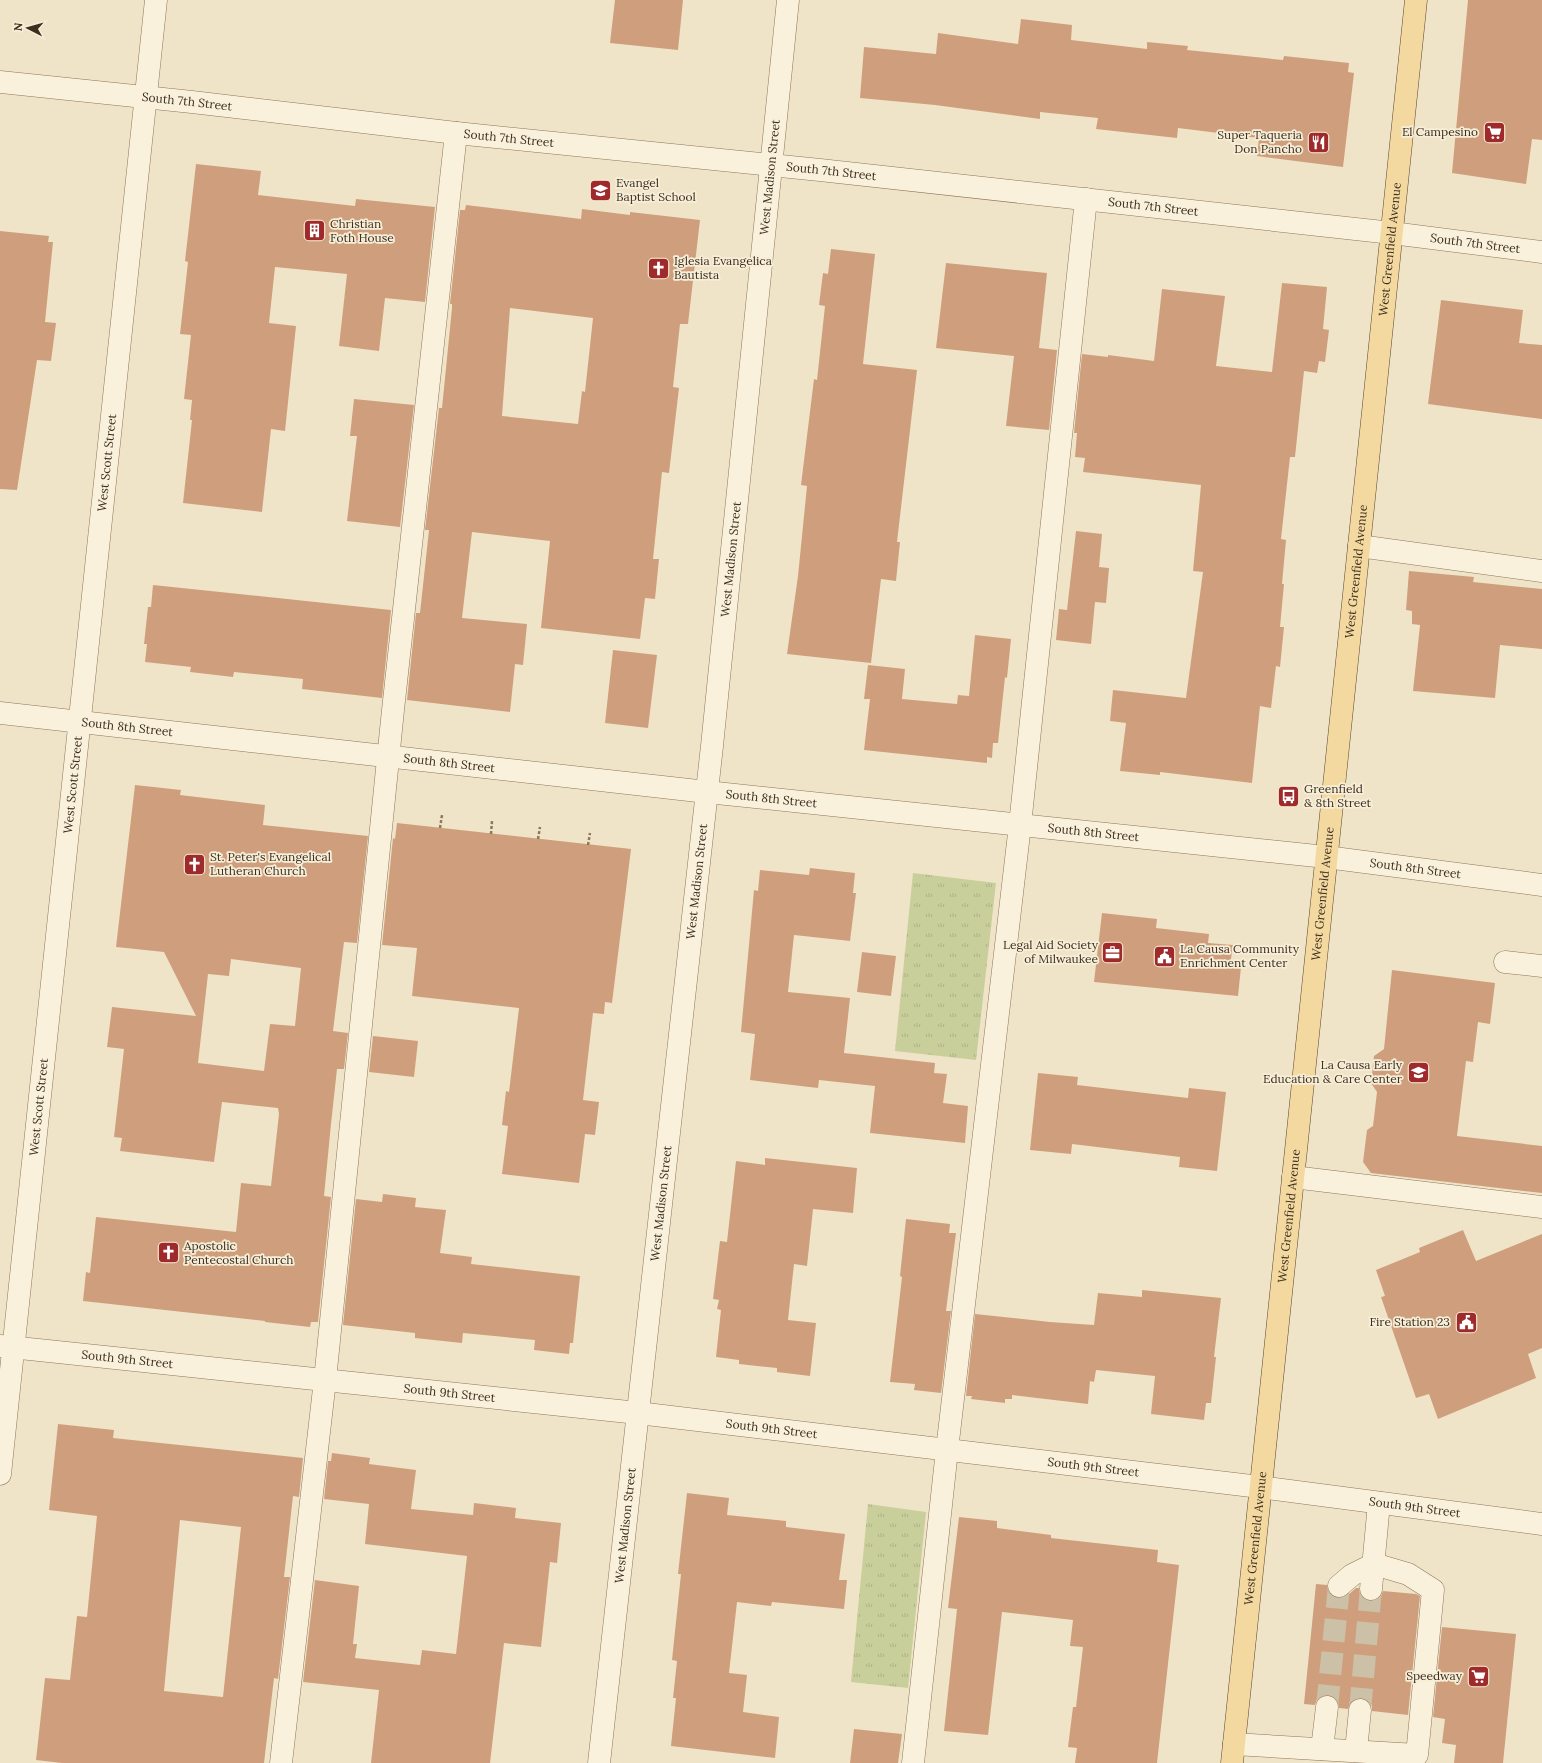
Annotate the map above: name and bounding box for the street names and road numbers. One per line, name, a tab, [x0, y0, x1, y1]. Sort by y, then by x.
street label: South 7th Street	[141, 89, 233, 114]
street label: West Madison Street	[756, 118, 783, 236]
street label: South 7th Street	[463, 126, 555, 150]
street label: South 7th Street	[785, 159, 877, 183]
street label: West Greenfield Avenue	[1375, 181, 1404, 317]
street label: South 7th Street	[1107, 194, 1200, 219]
street label: South 7th Street	[1429, 230, 1521, 256]
street label: West Scott Street	[94, 413, 119, 512]
street label: West Madison Street	[717, 500, 744, 618]
street label: West Greenfield Avenue	[1341, 503, 1370, 639]
street label: South 8th Street	[81, 714, 174, 739]
street label: West Scott Street	[60, 735, 85, 834]
street label: South 8th Street	[403, 750, 496, 775]
street label: South 8th Street	[725, 786, 818, 811]
street label: South 8th Street	[1047, 820, 1140, 844]
street label: West Madison Street	[683, 822, 710, 940]
street label: West Greenfield Avenue	[1308, 826, 1337, 961]
street label: South 8th Street	[1369, 855, 1462, 881]
street label: West Scott Street	[26, 1057, 51, 1157]
street label: West Madison Street	[647, 1144, 675, 1262]
street label: West Greenfield Avenue	[1274, 1148, 1303, 1283]
street label: South 9th Street	[81, 1347, 174, 1371]
street label: South 9th Street	[403, 1380, 496, 1405]
street label: South 9th Street	[725, 1416, 819, 1441]
street label: South 9th Street	[1047, 1454, 1140, 1480]
street label: West Madison Street	[611, 1466, 639, 1584]
street label: West Greenfield Avenue	[1241, 1470, 1269, 1606]
street label: South 9th Street	[1368, 1493, 1462, 1520]

